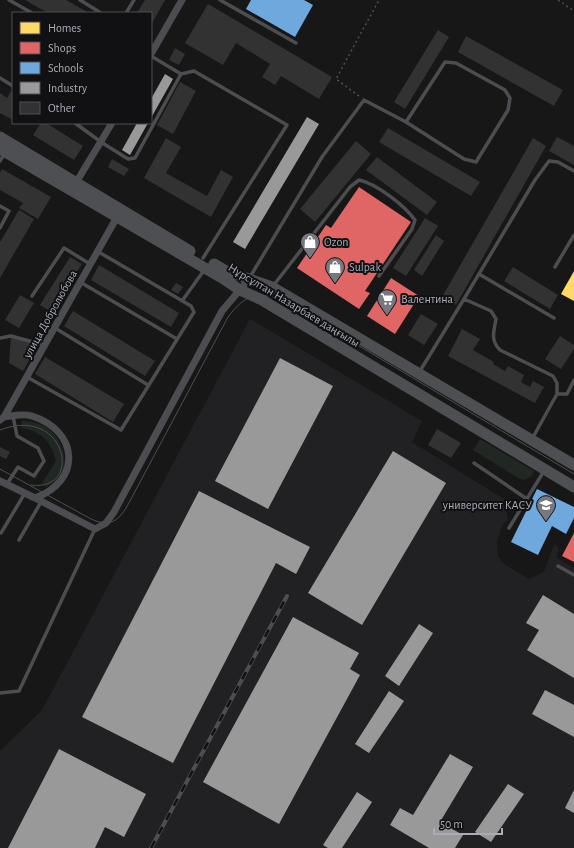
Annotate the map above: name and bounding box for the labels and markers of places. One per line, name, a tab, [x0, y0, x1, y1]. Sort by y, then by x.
shop icon: Ozon	[299, 231, 321, 259]
place label: Ozon	[324, 236, 348, 248]
shop icon: Sulpak	[324, 256, 346, 284]
place label: Sulpak	[349, 261, 381, 273]
supermarket icon: Валентина	[376, 288, 398, 316]
place label: Валентина	[401, 293, 454, 305]
school or university icon: университет КАСУ	[535, 494, 557, 522]
place label: университет КАСУ	[442, 499, 532, 512]

